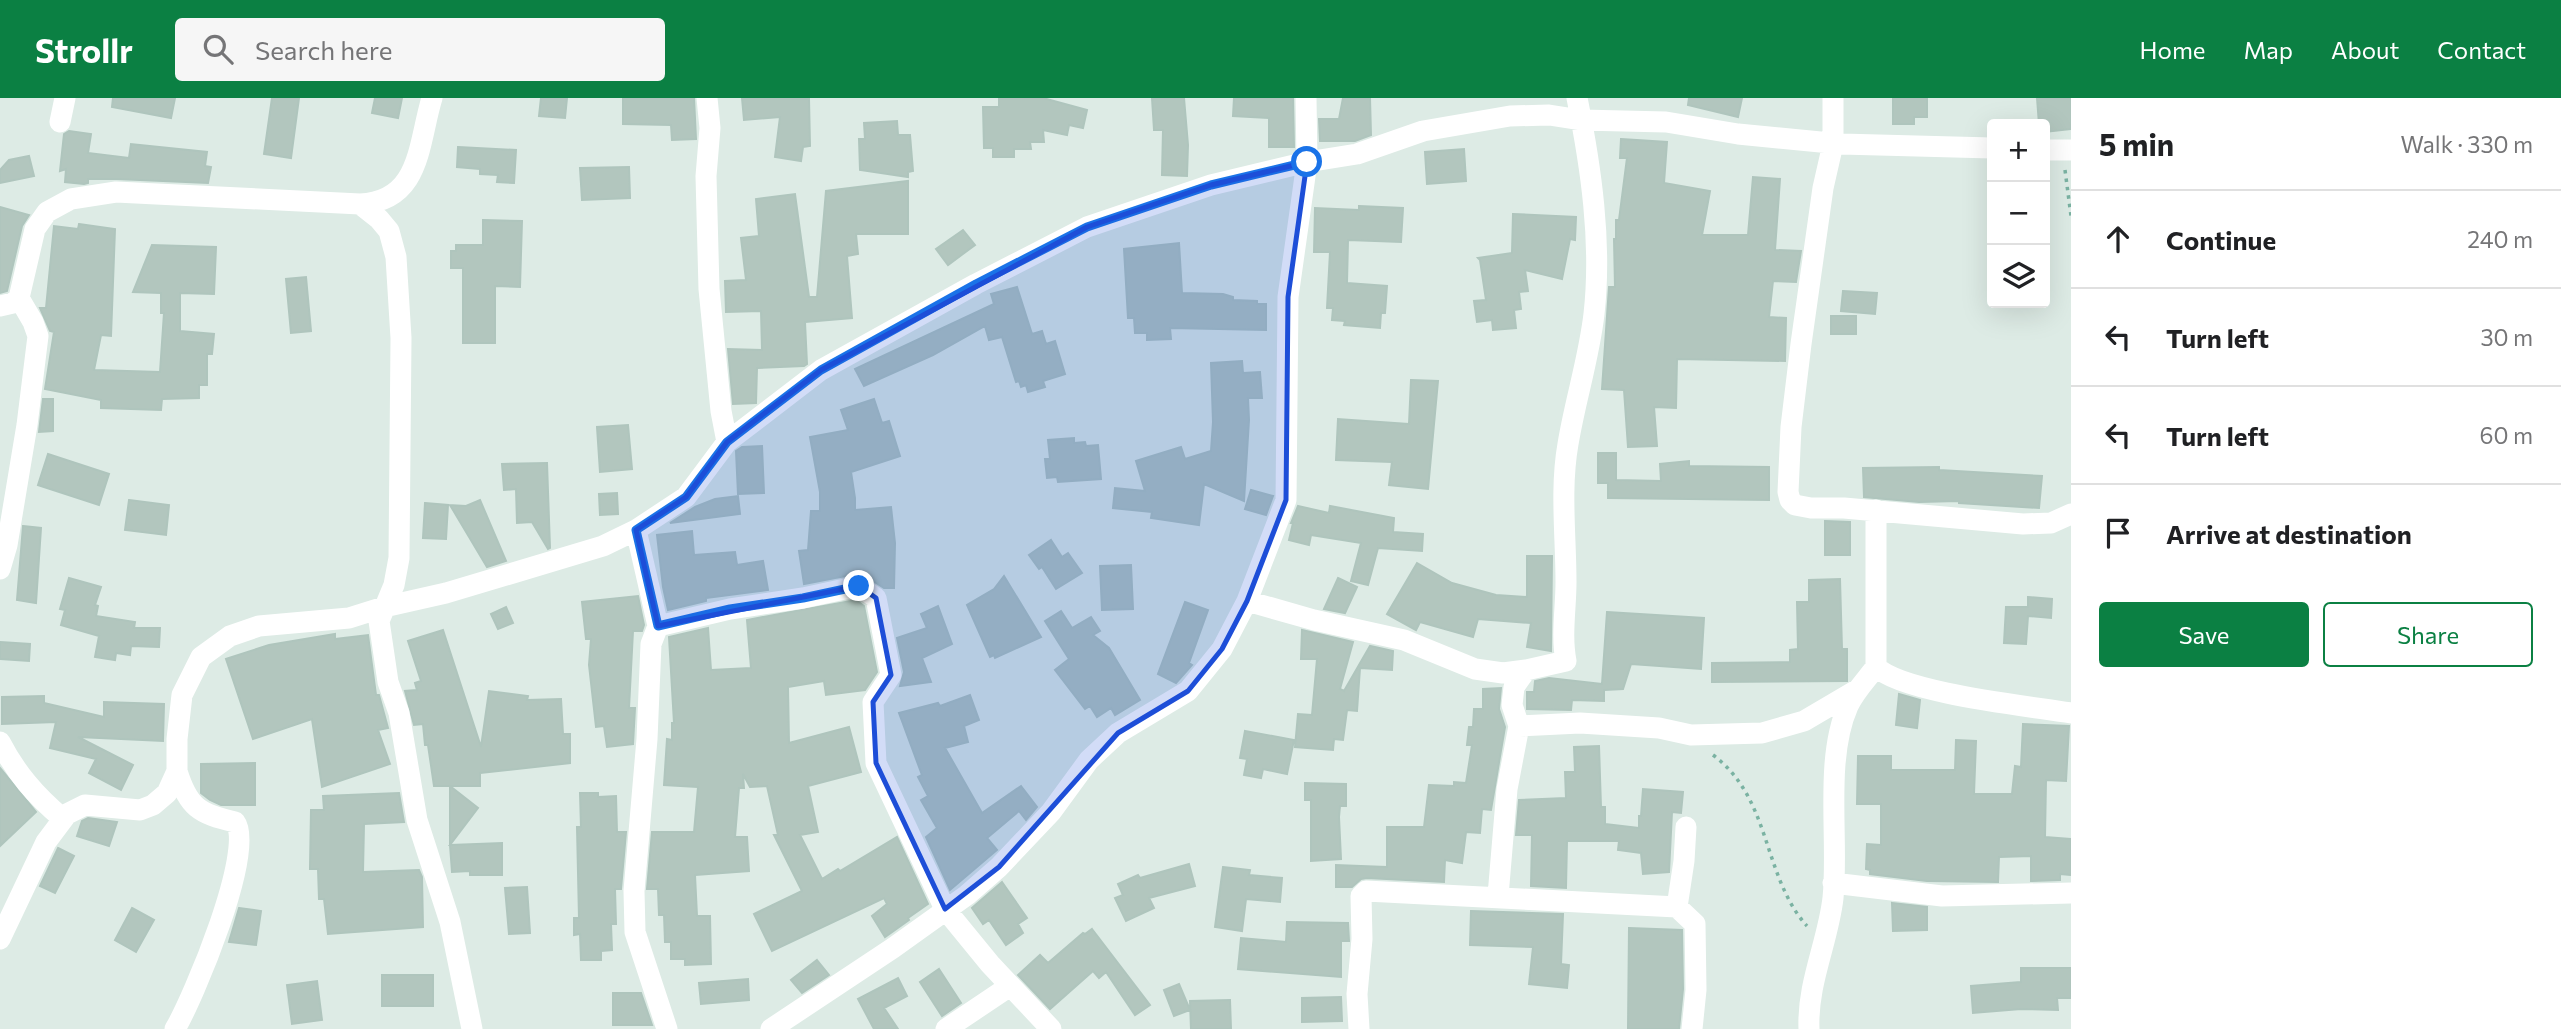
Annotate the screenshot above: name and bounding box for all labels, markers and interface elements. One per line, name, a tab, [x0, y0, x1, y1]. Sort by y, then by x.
search box	[175, 18, 665, 81]
text: Strollr	[35, 29, 133, 70]
icon: search	[199, 30, 237, 68]
text: Search here	[255, 34, 392, 65]
text: Home	[2140, 35, 2206, 64]
text: Map	[2244, 35, 2293, 64]
text: About	[2331, 35, 2399, 64]
text: Contact	[2437, 35, 2526, 64]
map controls	[1987, 119, 2050, 308]
button: +	[1987, 119, 2050, 182]
text: 5 min	[2099, 125, 2174, 162]
text: Walk · 330 m	[2401, 130, 2533, 158]
route start	[1291, 146, 1322, 177]
button: −	[1987, 182, 2050, 245]
icon: ahead	[2099, 220, 2137, 258]
text: Continue	[2166, 224, 2276, 255]
text: 240 m	[2467, 225, 2533, 253]
button: layers	[1987, 245, 2050, 308]
icon: left	[2099, 318, 2137, 356]
text: Turn left	[2166, 322, 2269, 353]
text: 30 m	[2480, 323, 2533, 351]
icon: left	[2099, 416, 2137, 454]
text: Turn left	[2166, 420, 2269, 451]
text: 60 m	[2480, 421, 2533, 449]
icon: arrive	[2099, 514, 2137, 552]
text: Arrive at destination	[2166, 518, 2412, 549]
route end	[843, 570, 874, 601]
button: Save	[2099, 602, 2309, 667]
button: Share	[2323, 602, 2533, 667]

